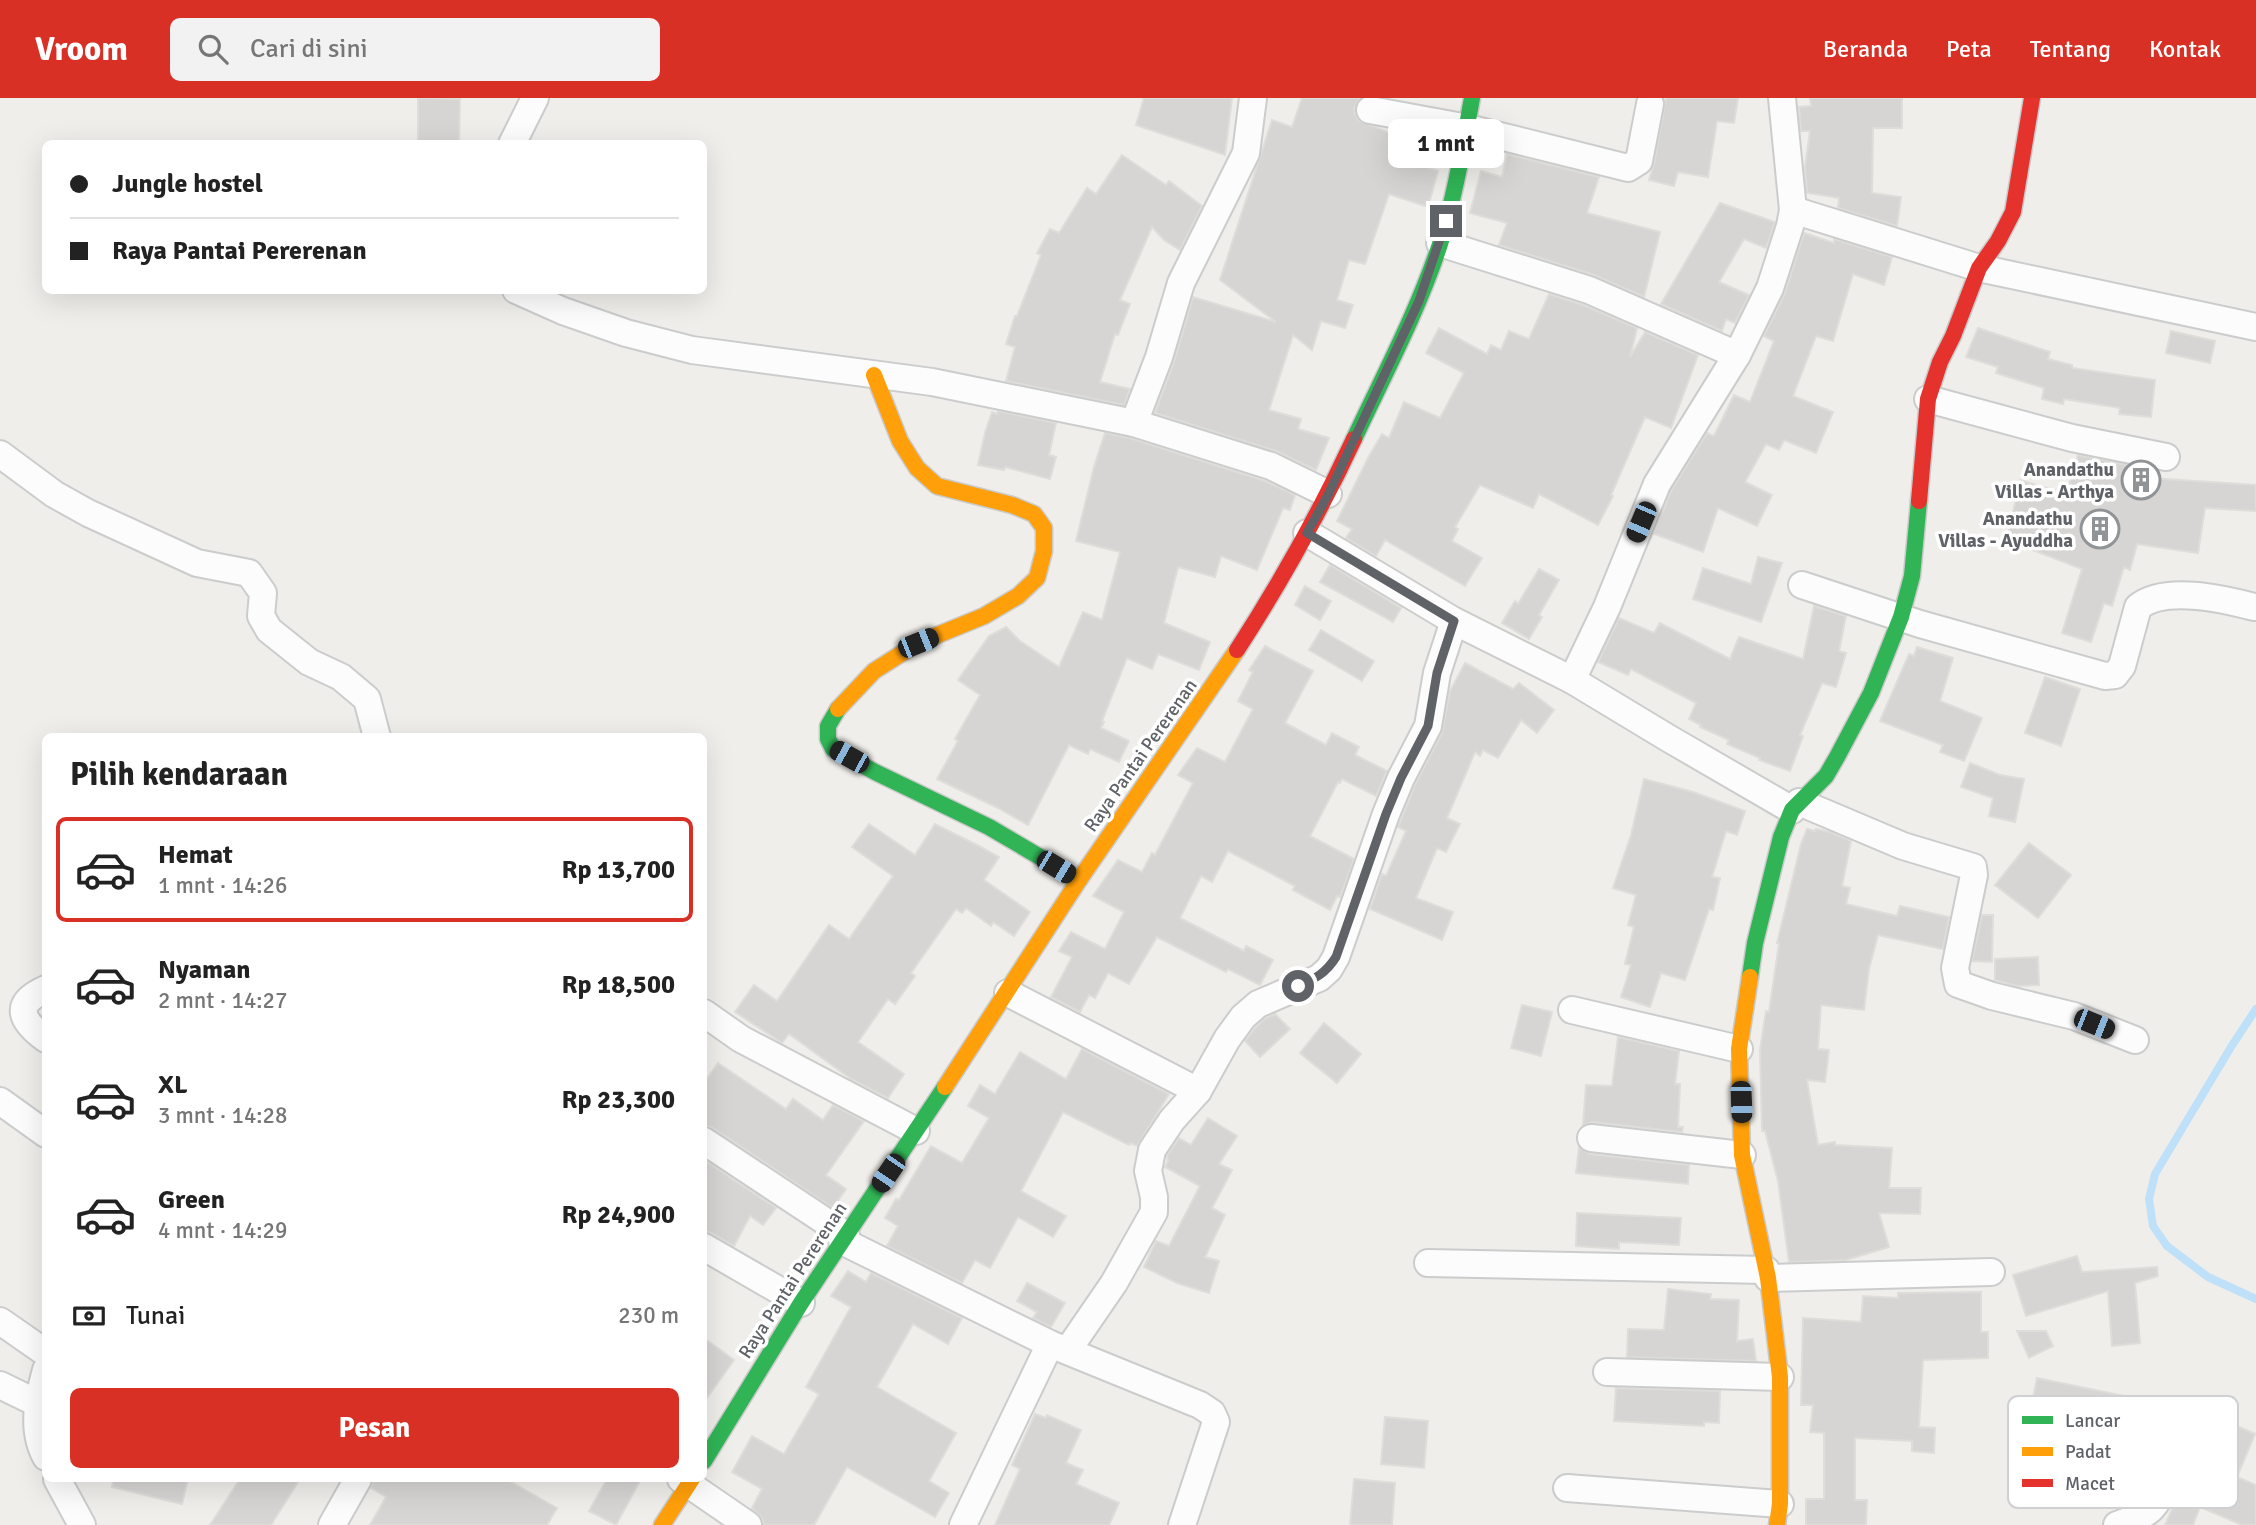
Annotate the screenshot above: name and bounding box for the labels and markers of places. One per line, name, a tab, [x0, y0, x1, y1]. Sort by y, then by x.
place label: Anandathu Villas - Arthya	[1995, 458, 2114, 504]
building icon: Anandathu Villas - Arthya	[2120, 459, 2162, 501]
place label: Anandathu Villas - Ayuddha	[1938, 507, 2073, 553]
building icon: Anandathu Villas - Ayuddha	[2079, 508, 2121, 550]

